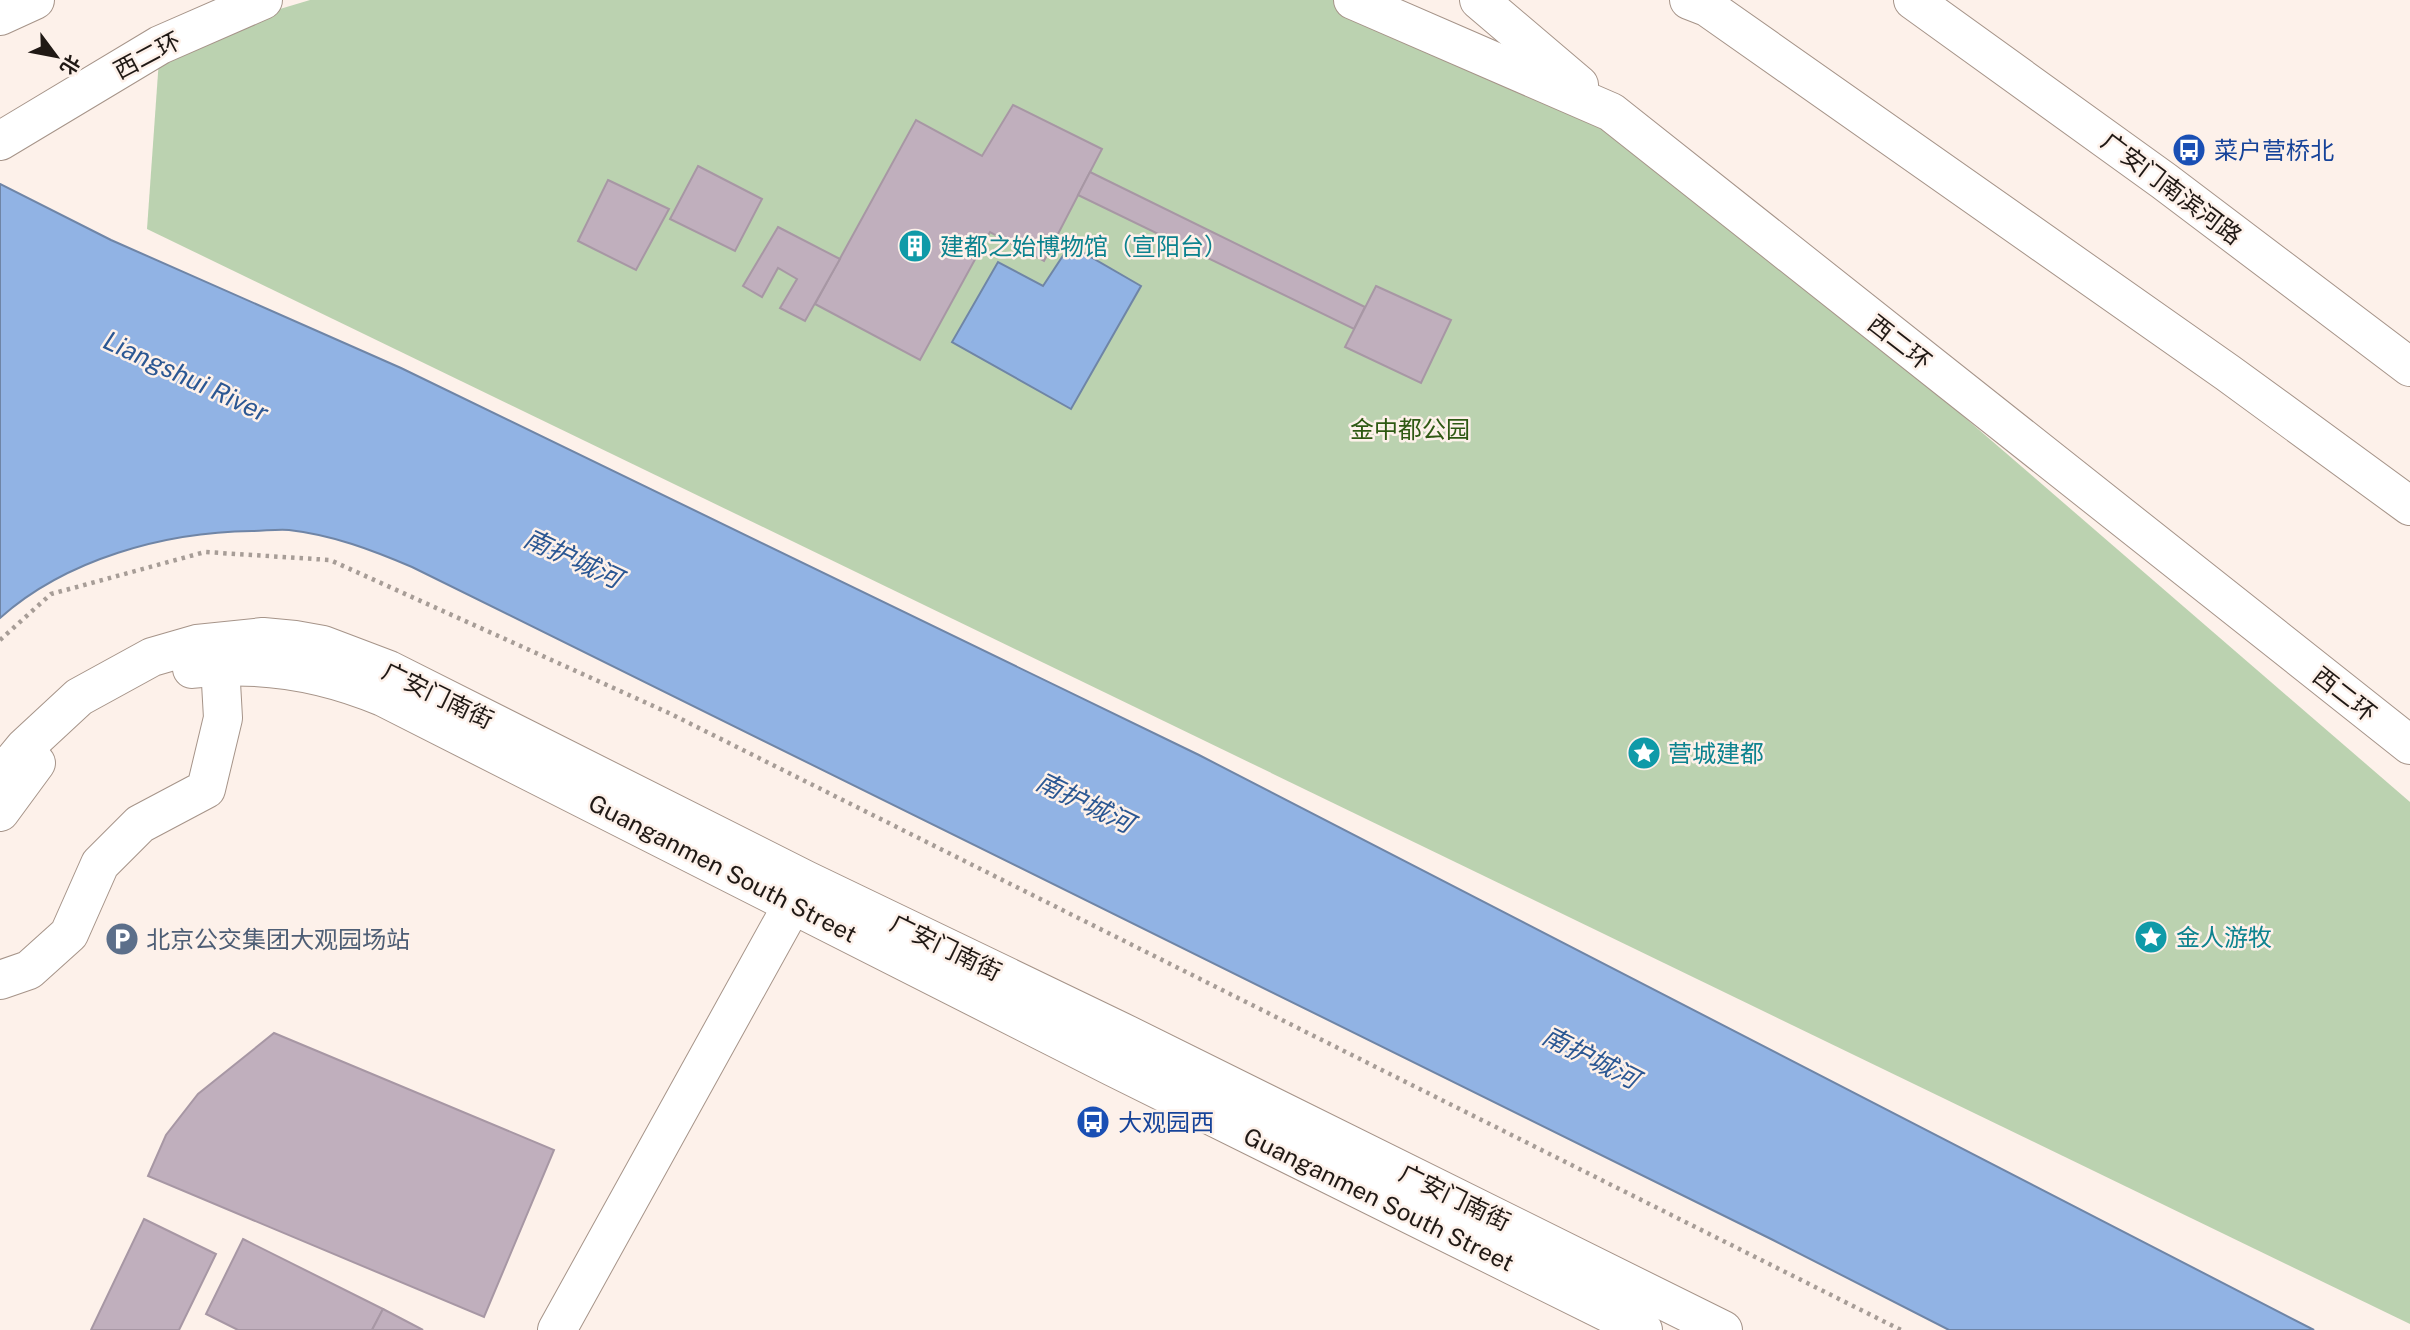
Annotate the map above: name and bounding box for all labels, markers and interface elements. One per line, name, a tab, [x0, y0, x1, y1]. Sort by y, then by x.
north arrow	[21, 21, 91, 91]
street label: 西二环	[109, 26, 185, 84]
text: 北	[56, 51, 85, 79]
street label: 广安门南滨河路	[2096, 126, 2248, 250]
bus stop icon: 菜户营桥北	[2170, 131, 2208, 169]
place label: 菜户营桥北	[2214, 136, 2334, 164]
building icon: 建都之始博物馆（宣阳台）	[896, 227, 934, 265]
place label: 建都之始博物馆（宣阳台）	[940, 232, 1228, 260]
street label: 西二环	[1863, 309, 1937, 375]
water label: Liangshui River	[99, 324, 274, 428]
park label: 金中都公园	[1350, 415, 1470, 443]
water label: 南护城河	[519, 522, 631, 596]
street label: 广安门南街	[378, 656, 498, 734]
street label: 西二环	[2308, 661, 2382, 727]
place icon: 营城建都	[1625, 734, 1663, 772]
place label: 营城建都	[1668, 739, 1764, 767]
water label: 南护城河	[1031, 765, 1143, 841]
street label: Guanganmen South Street	[584, 788, 862, 948]
street label: 广安门南街	[886, 908, 1006, 986]
place icon: 金人游牧	[2132, 918, 2170, 956]
parking icon: 北京公交集团大观园场站	[103, 920, 141, 958]
place label: 金人游牧	[2176, 923, 2272, 951]
place label: 北京公交集团大观园场站	[146, 925, 410, 953]
water label: 南护城河	[1538, 1020, 1649, 1097]
bus stop icon: 大观园西	[1074, 1103, 1112, 1141]
place label: 大观园西	[1118, 1108, 1214, 1136]
street label: Guanganmen South Street	[1239, 1121, 1519, 1277]
street label: 广安门南街	[1395, 1158, 1515, 1236]

